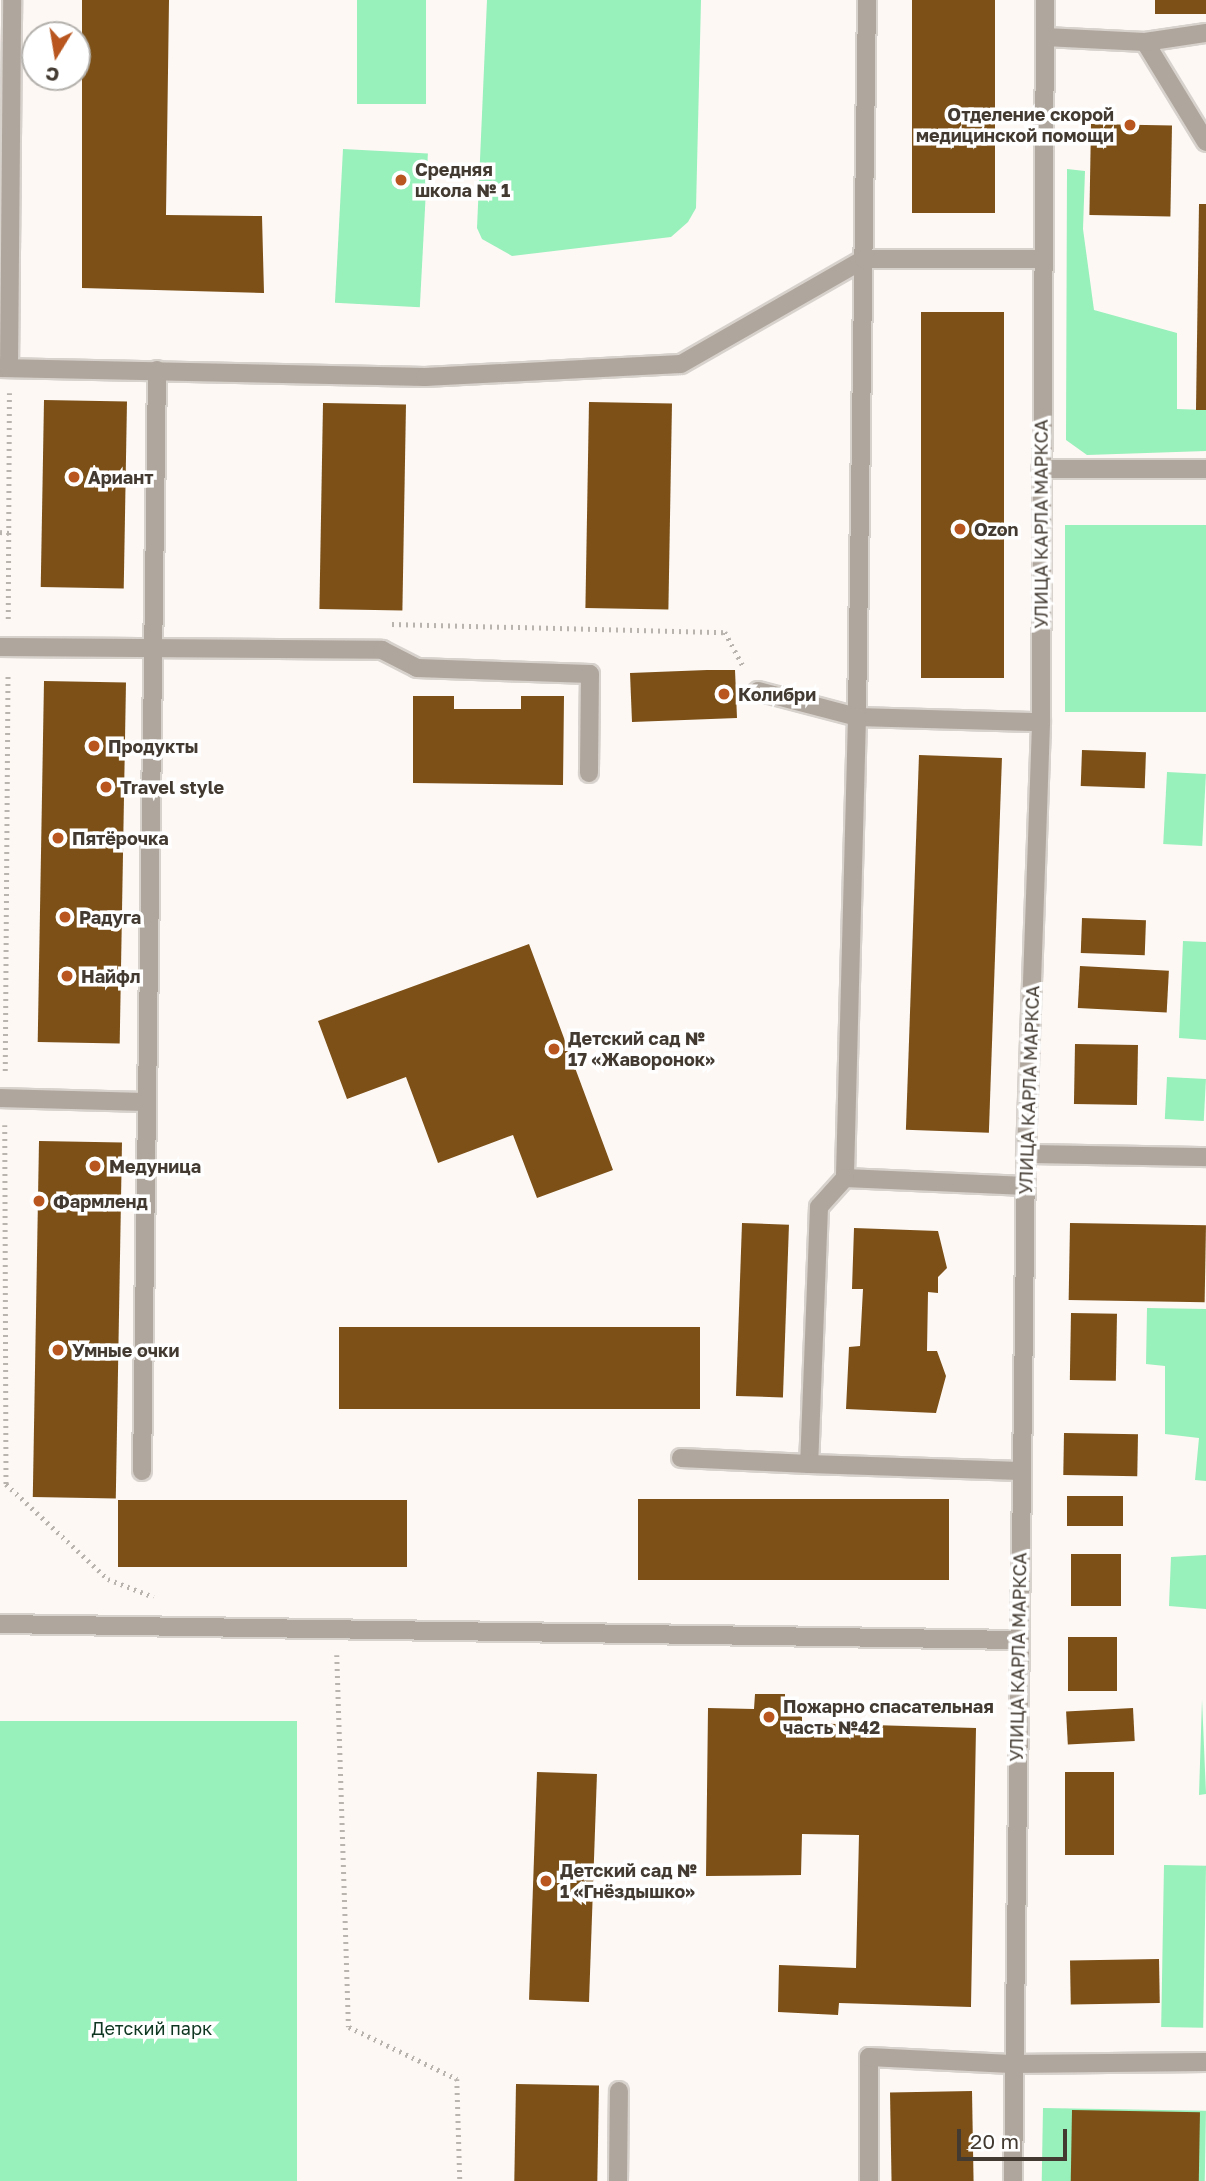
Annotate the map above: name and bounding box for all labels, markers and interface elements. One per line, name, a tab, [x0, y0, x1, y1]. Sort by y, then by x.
north arrow	[21, 21, 91, 91]
text: С	[43, 63, 61, 88]
place label: Отделение скорой медицинской помощи	[916, 104, 1114, 146]
marker: Отделение скорой медицинской помощи	[1120, 115, 1140, 135]
place label: Средняя школа № 1	[415, 159, 510, 202]
marker: Средняя школа № 1	[393, 172, 409, 188]
street label: УЛИЦА КАРЛА МАРКСА	[1030, 419, 1052, 629]
place label: Ариант	[88, 466, 154, 488]
marker: Ариант	[66, 469, 82, 485]
place label: Ozon	[974, 518, 1018, 540]
marker: Ozon	[952, 521, 968, 537]
place label: Колибри	[738, 683, 816, 705]
marker: Колибри	[716, 686, 732, 702]
place label: Продукты	[108, 735, 199, 757]
marker: Продукты	[86, 738, 102, 754]
place label: Travel style	[120, 776, 224, 798]
marker: Travel style	[98, 779, 114, 795]
place label: Пятёрочка	[72, 827, 169, 849]
marker: Пятёрочка	[50, 830, 66, 846]
place label: Радуга	[79, 906, 141, 928]
marker: Радуга	[57, 909, 73, 925]
place label: Найфл	[81, 965, 141, 987]
marker: Найфл	[59, 968, 75, 984]
street label: УЛИЦА КАРЛА МАРКСА	[1015, 985, 1043, 1195]
place label: Детский сад № 17 «Жаворонок»	[568, 1028, 715, 1070]
marker: Детский сад № 17 «Жаворонок»	[546, 1041, 562, 1057]
place label: Медуница	[109, 1155, 201, 1177]
marker: Медуница	[87, 1158, 103, 1174]
place label: Фармленд	[53, 1190, 148, 1212]
marker: Фармленд	[31, 1193, 47, 1209]
place label: Умные очки	[72, 1339, 179, 1361]
marker: Умные очки	[50, 1342, 66, 1358]
street label: УЛИЦА КАРЛА МАРКСА	[1005, 1552, 1031, 1762]
place label: Пожарно спасательная часть №42	[783, 1696, 994, 1738]
marker: Пожарно спасательная часть №42	[761, 1709, 777, 1725]
place label: Детский сад № 1 «Гнёздышко»	[560, 1860, 697, 1902]
marker: Детский сад № 1 «Гнёздышко»	[538, 1873, 554, 1889]
park label: Детский парк	[92, 2017, 212, 2039]
scale bar	[961, 2114, 1071, 2158]
text: 20 m	[970, 2128, 1019, 2154]

